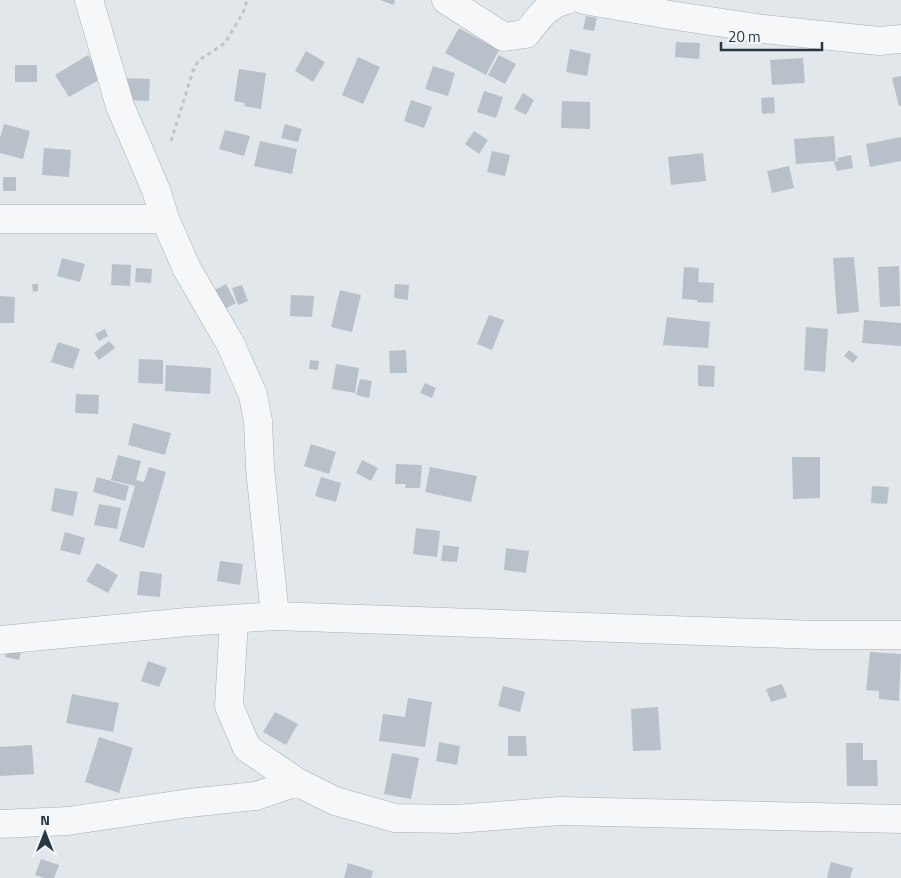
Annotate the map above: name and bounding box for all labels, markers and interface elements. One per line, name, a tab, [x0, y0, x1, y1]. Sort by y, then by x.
scale bar	[721, 20, 822, 52]
text: 20 m	[728, 25, 761, 48]
north arrow	[20, 808, 70, 858]
text: N	[40, 809, 50, 830]

